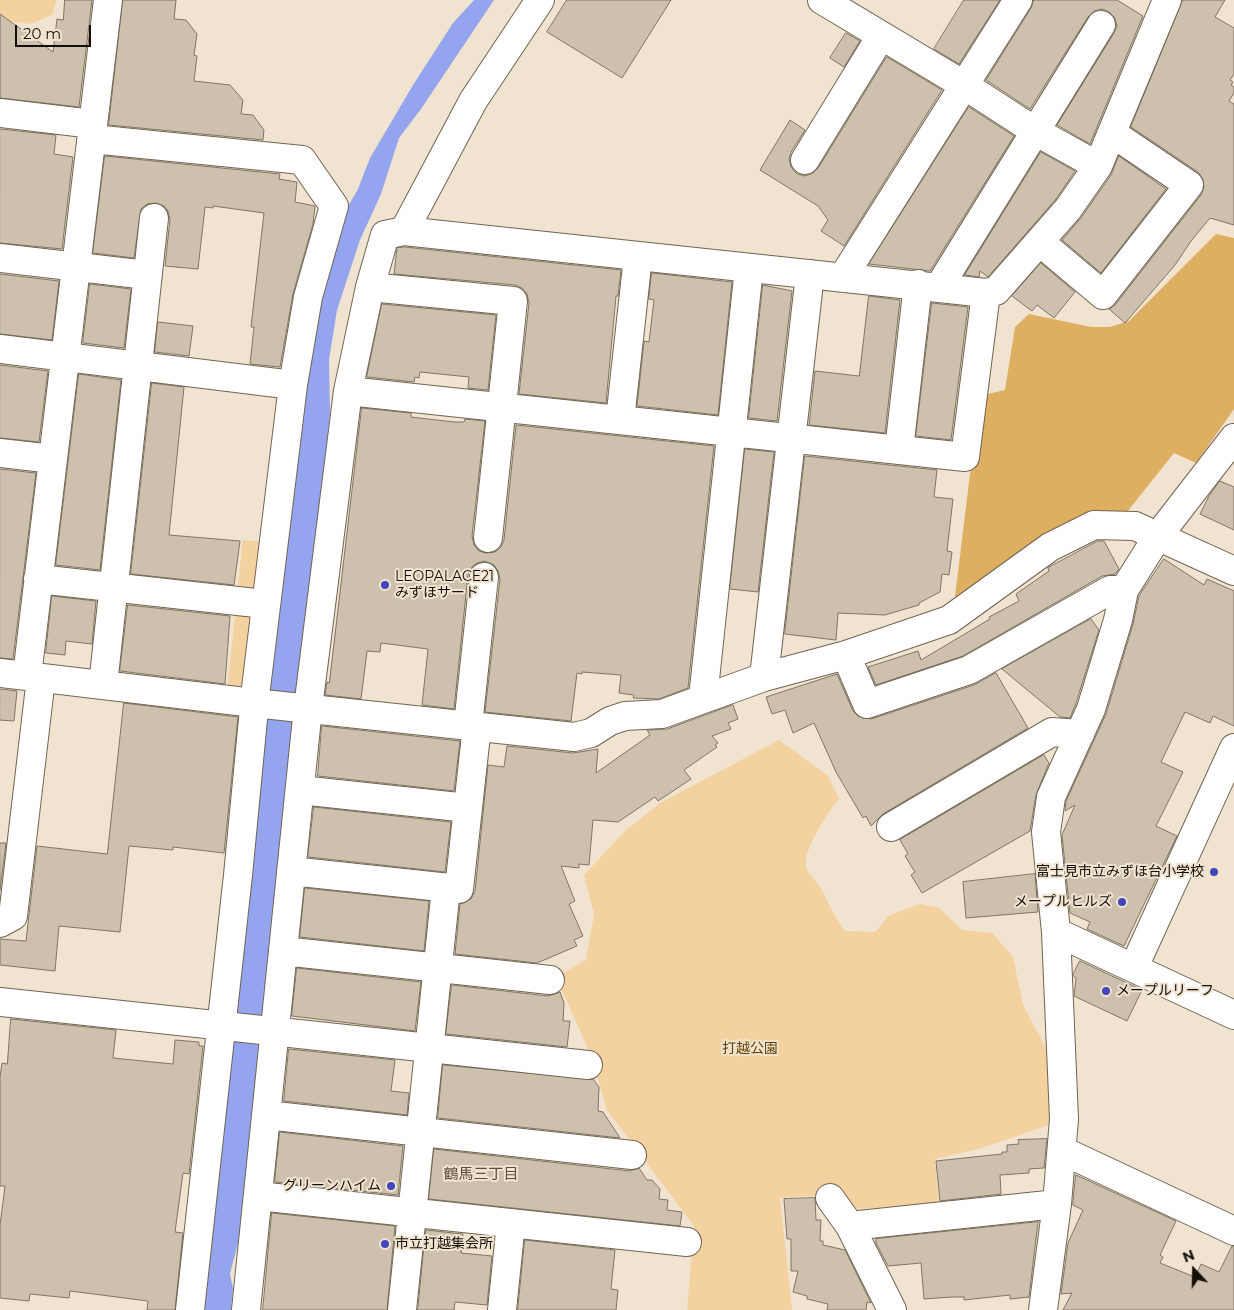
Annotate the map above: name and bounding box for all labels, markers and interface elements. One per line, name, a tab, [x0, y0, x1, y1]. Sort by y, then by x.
scale bar	[18, 15, 94, 47]
text: 20 m	[23, 24, 61, 43]
place label: LEOPALACE21 みずほサード	[395, 569, 494, 602]
marker: LEOPALACE21 みずほサード	[379, 579, 391, 591]
place label: 富士見市立みずほ台小学校	[1036, 864, 1204, 880]
marker: 富士見市立みずほ台小学校	[1208, 866, 1220, 878]
place label: メープルヒルズ	[1014, 894, 1112, 910]
marker: メープルヒルズ	[1116, 896, 1128, 908]
place label: メープルリーフ	[1116, 983, 1214, 999]
marker: メープルリーフ	[1100, 985, 1112, 997]
park label: 打越公園	[722, 1041, 778, 1057]
district label: 鶴馬三丁目	[444, 1166, 518, 1184]
place label: グリーンハイム	[283, 1178, 381, 1194]
marker: グリーンハイム	[385, 1180, 397, 1192]
place label: 市立打越集会所	[395, 1236, 493, 1252]
marker: 市立打越集会所	[379, 1238, 391, 1250]
north arrow	[1169, 1245, 1219, 1295]
text: N	[1180, 1246, 1197, 1266]

